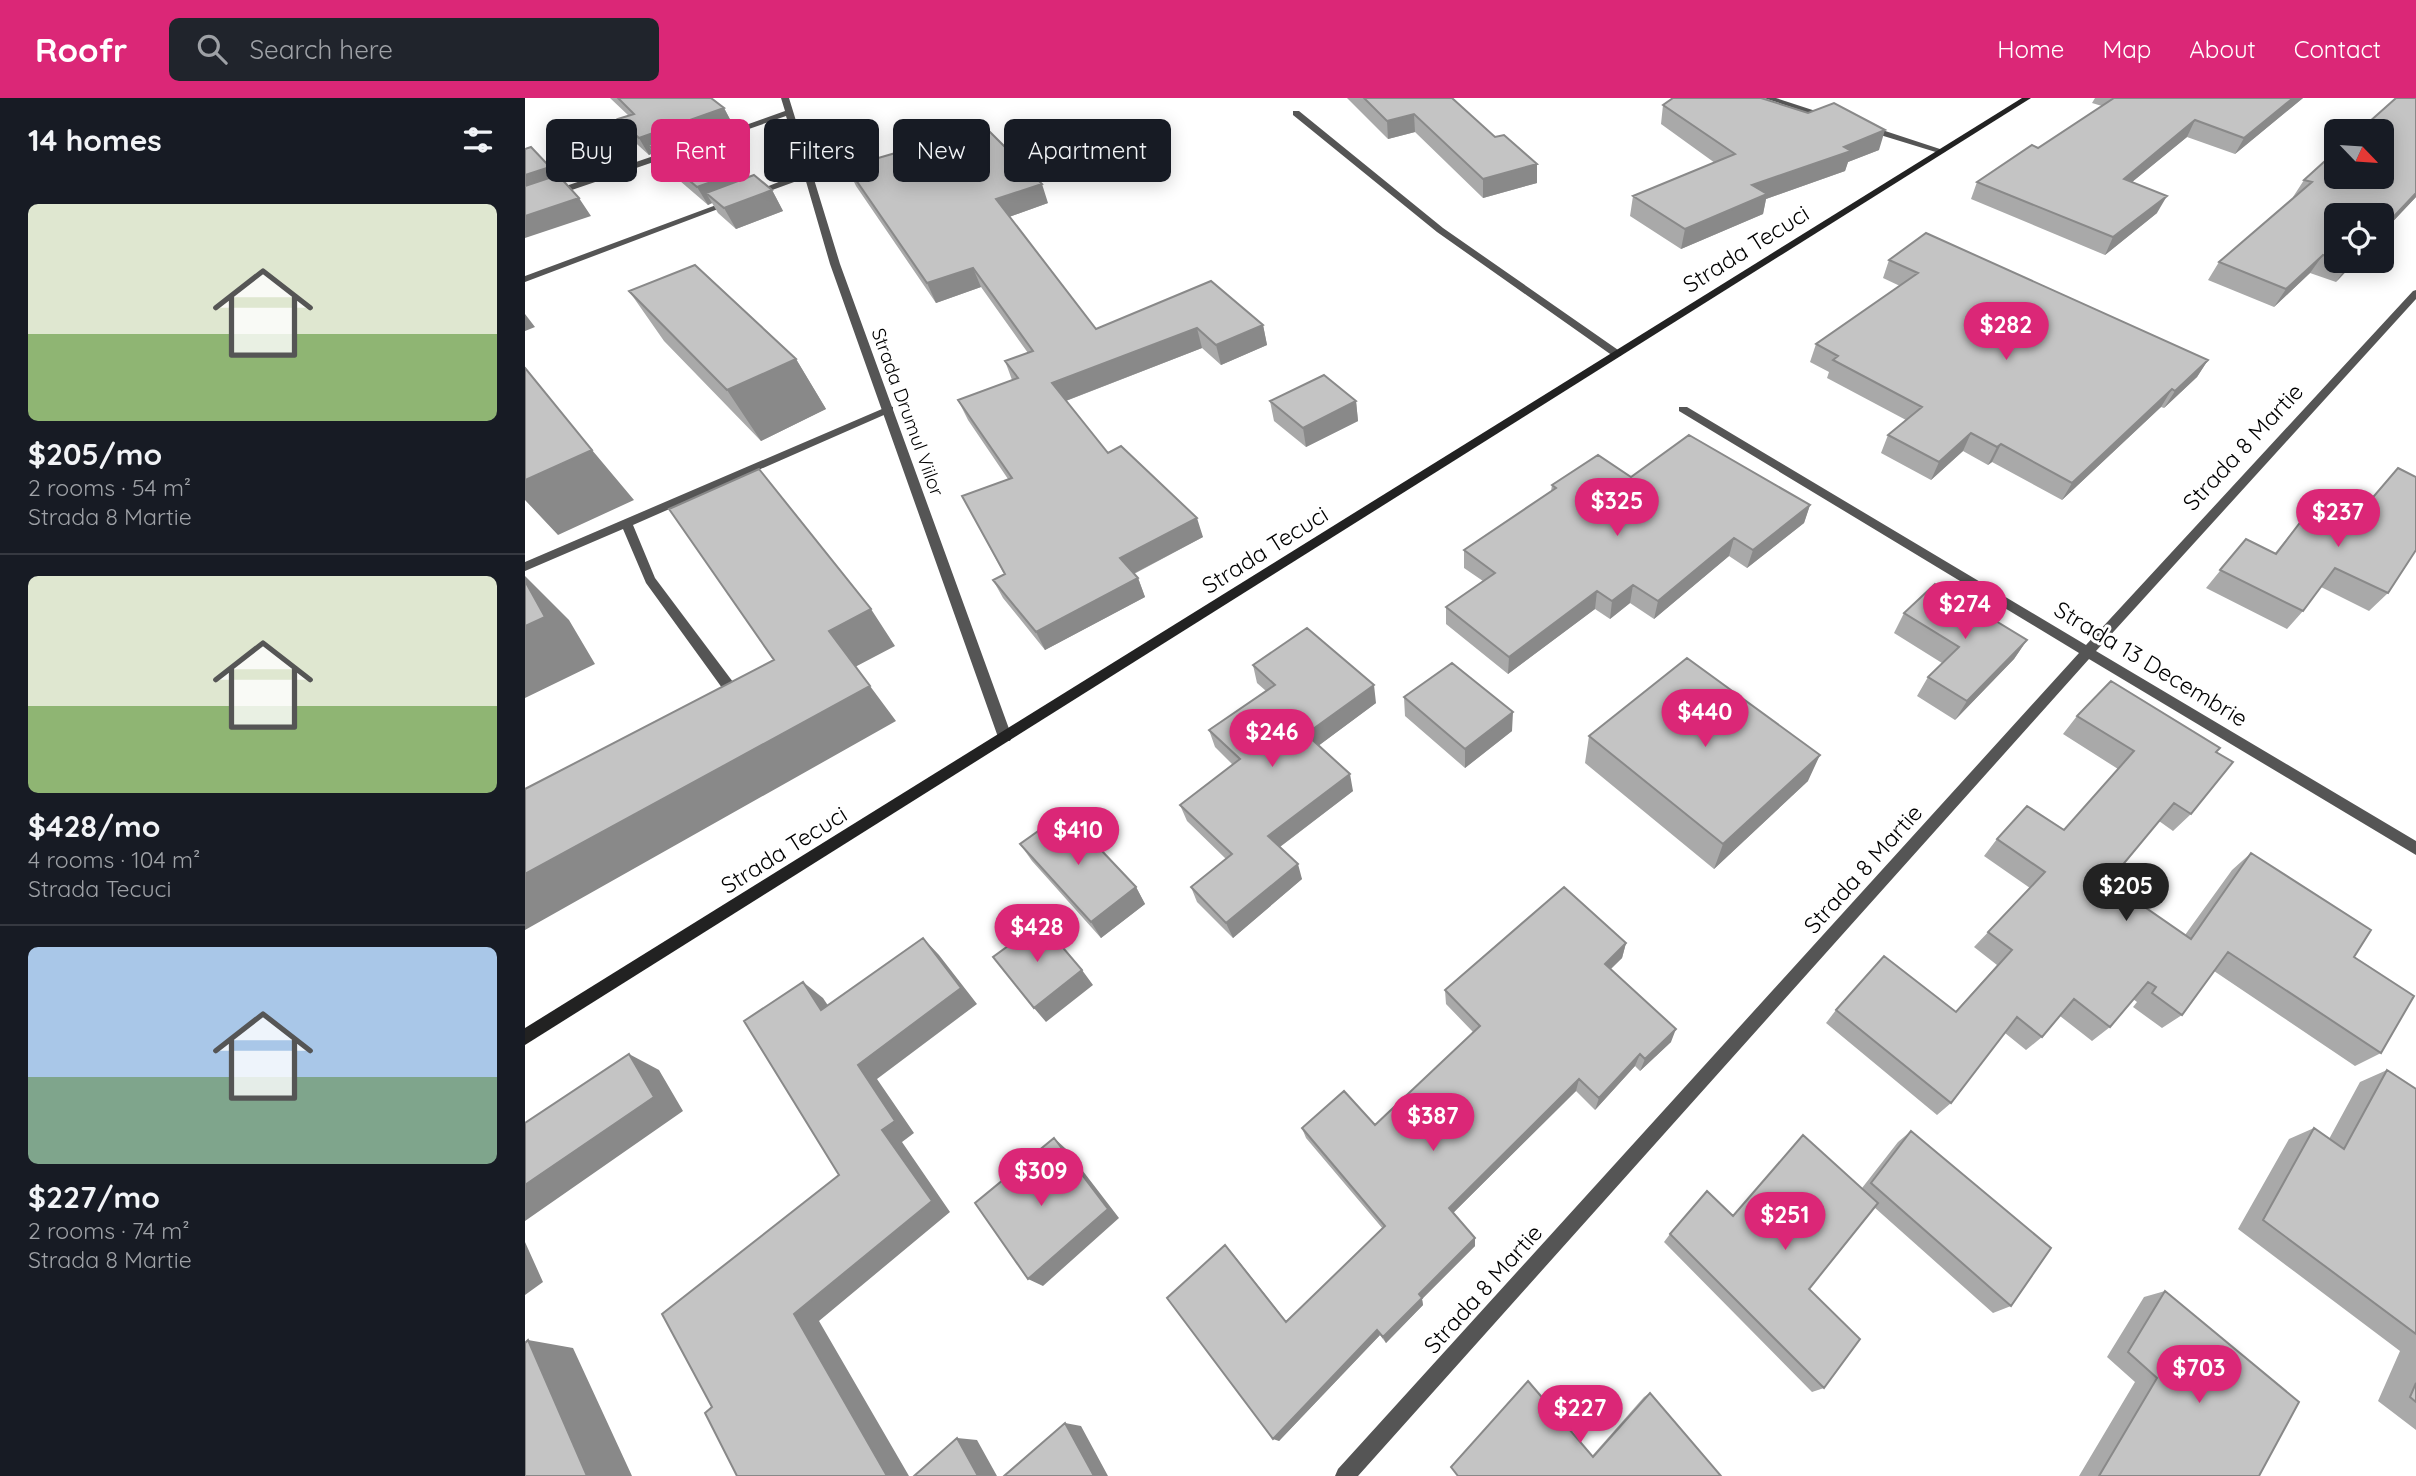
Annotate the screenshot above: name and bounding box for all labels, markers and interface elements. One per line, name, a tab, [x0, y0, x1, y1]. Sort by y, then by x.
search box	[169, 18, 659, 81]
text: Roofr	[35, 29, 127, 70]
icon: search	[193, 30, 231, 68]
text: Search here	[249, 33, 393, 66]
text: Home	[1997, 34, 2064, 64]
text: Map	[2102, 34, 2151, 64]
text: About	[2189, 34, 2256, 64]
text: Contact	[2294, 34, 2381, 64]
chip: Buy	[546, 119, 637, 182]
chip: Rent	[651, 119, 750, 182]
chip: Filters	[764, 119, 879, 182]
chip: New	[893, 119, 990, 182]
chip: Apartment	[1004, 119, 1171, 182]
north arrow	[2324, 119, 2394, 189]
map controls	[2324, 119, 2394, 273]
text: 14 homes	[28, 121, 162, 159]
icon: filters	[459, 121, 497, 159]
street label: Strada Tecuci	[1677, 198, 1814, 299]
button: locate	[2324, 203, 2394, 273]
icon: home	[200, 250, 326, 376]
pin: $282	[1965, 302, 2047, 362]
text: $282	[1980, 310, 2032, 339]
street label: Strada Drumul Viilor	[866, 325, 950, 500]
street label: Strada 8 Martie	[2176, 377, 2309, 516]
text: $205/mo	[28, 435, 162, 473]
text: 2 rooms · 54 m²	[28, 473, 191, 502]
pin: $325	[1576, 478, 1658, 538]
text: $325	[1591, 486, 1643, 515]
pin: $237	[2297, 490, 2379, 549]
text: $237	[2312, 497, 2364, 526]
street label: Strada Tecuci	[1196, 499, 1333, 600]
text: Strada 8 Martie	[28, 502, 192, 531]
pin: $274	[1924, 582, 2006, 641]
text: $274	[1939, 589, 1991, 618]
street label: Strada 13 Decembrie	[2049, 594, 2253, 733]
icon: home	[200, 622, 326, 748]
pin: $440	[1664, 690, 1746, 749]
text: $440	[1678, 697, 1732, 726]
pin: $246	[1231, 710, 1313, 769]
text: $246	[1245, 717, 1299, 746]
street label: Strada 8 Martie	[1797, 798, 1928, 939]
street label: Strada Tecuci	[715, 799, 852, 900]
text: $428/mo	[28, 807, 160, 845]
pin: $410	[1037, 808, 1119, 867]
text: $410	[1053, 815, 1103, 844]
text: 4 rooms · 104 m²	[28, 845, 200, 874]
pin: $205	[2085, 864, 2167, 923]
text: $205	[2099, 871, 2153, 900]
text: Strada Tecuci	[28, 874, 171, 903]
pin: $428	[996, 904, 1078, 964]
text: $428	[1011, 912, 1063, 941]
icon: home	[200, 993, 326, 1119]
pin: $387	[1392, 1094, 1474, 1153]
text: $387	[1407, 1101, 1459, 1130]
pin: $309	[1000, 1148, 1082, 1208]
text: $309	[1014, 1156, 1068, 1185]
text: $227/mo	[28, 1178, 160, 1216]
pin: $251	[1744, 1192, 1826, 1252]
text: $251	[1760, 1200, 1810, 1229]
text: 2 rooms · 74 m²	[28, 1216, 190, 1245]
street label: Strada 8 Martie	[1417, 1218, 1548, 1359]
text: Strada 8 Martie	[28, 1245, 192, 1274]
pin: $703	[2158, 1346, 2240, 1405]
text: $703	[2173, 1353, 2225, 1382]
pin: $227	[1539, 1386, 1621, 1445]
text: $227	[1554, 1393, 1606, 1422]

